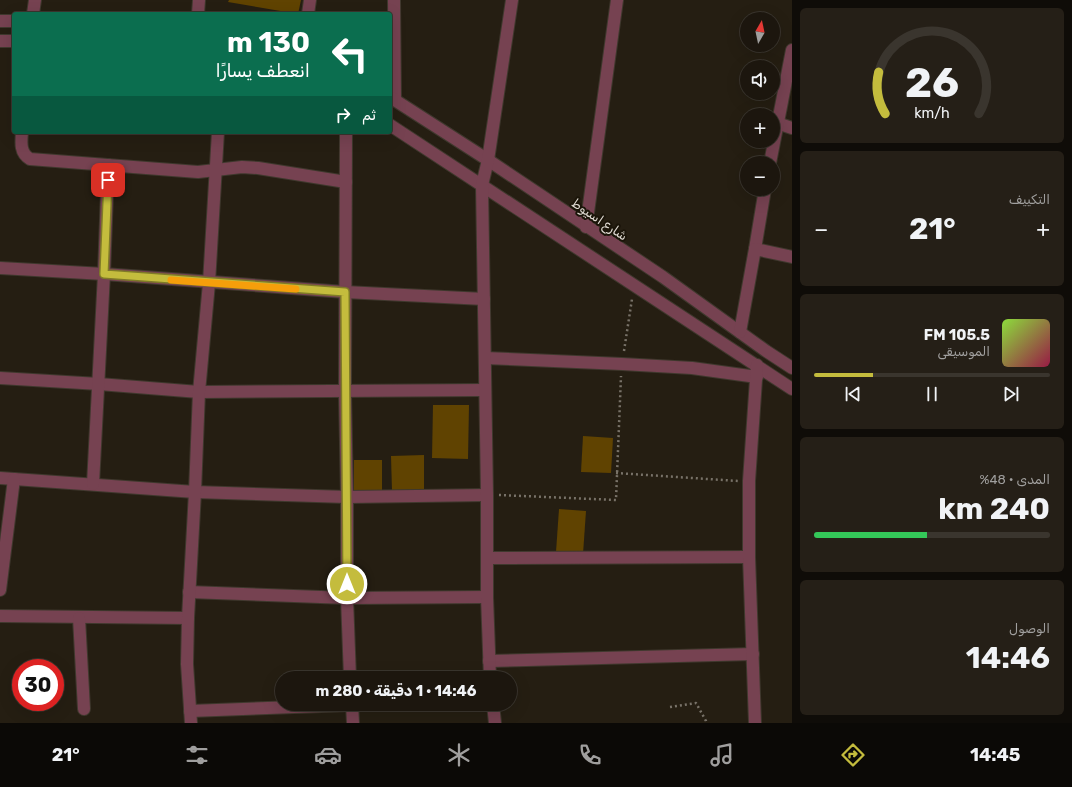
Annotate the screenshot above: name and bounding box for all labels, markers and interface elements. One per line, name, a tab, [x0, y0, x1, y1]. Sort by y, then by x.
north arrow	[740, 12, 780, 52]
map controls	[740, 12, 780, 196]
text: 130 m	[227, 26, 310, 59]
icon: left	[324, 28, 376, 80]
text: 26	[905, 57, 959, 106]
text: انعطف يسارًا	[216, 60, 310, 82]
button: sound	[740, 60, 780, 100]
icon: right	[332, 104, 354, 126]
text: km/h	[914, 104, 950, 121]
text: ثم	[362, 106, 376, 124]
button: +	[740, 108, 780, 148]
button: −	[740, 156, 780, 196]
pin	[91, 163, 125, 197]
icon: arrive	[97, 169, 119, 191]
text: التكييف	[1009, 192, 1050, 207]
street label: شارع اسيوط	[568, 195, 630, 245]
text: 21°	[909, 211, 956, 247]
text: −	[814, 216, 828, 243]
text: +	[1036, 216, 1050, 243]
text: 105.5 FM	[924, 326, 990, 344]
text: الموسيقى	[938, 344, 990, 359]
icon: previous	[842, 383, 864, 405]
icon: pause	[921, 383, 943, 405]
icon: next	[1000, 383, 1022, 405]
text: المدى · 48%	[980, 472, 1050, 487]
text: 240 km	[938, 491, 1050, 527]
position arrow	[326, 563, 368, 605]
text: الوصول	[1009, 621, 1050, 636]
text: 14:46	[966, 640, 1050, 676]
speed limit sign: 30	[12, 659, 64, 711]
text: 14:46 · 1 دقيقة · 280 m	[315, 682, 477, 700]
icon: filters	[183, 741, 211, 769]
icon: car	[314, 741, 342, 769]
icon: climate	[445, 741, 473, 769]
icon: phone	[576, 741, 604, 769]
icon: music	[708, 741, 736, 769]
icon: directions	[839, 741, 867, 769]
text: 21°	[52, 744, 80, 766]
text: 14:45	[970, 744, 1020, 766]

